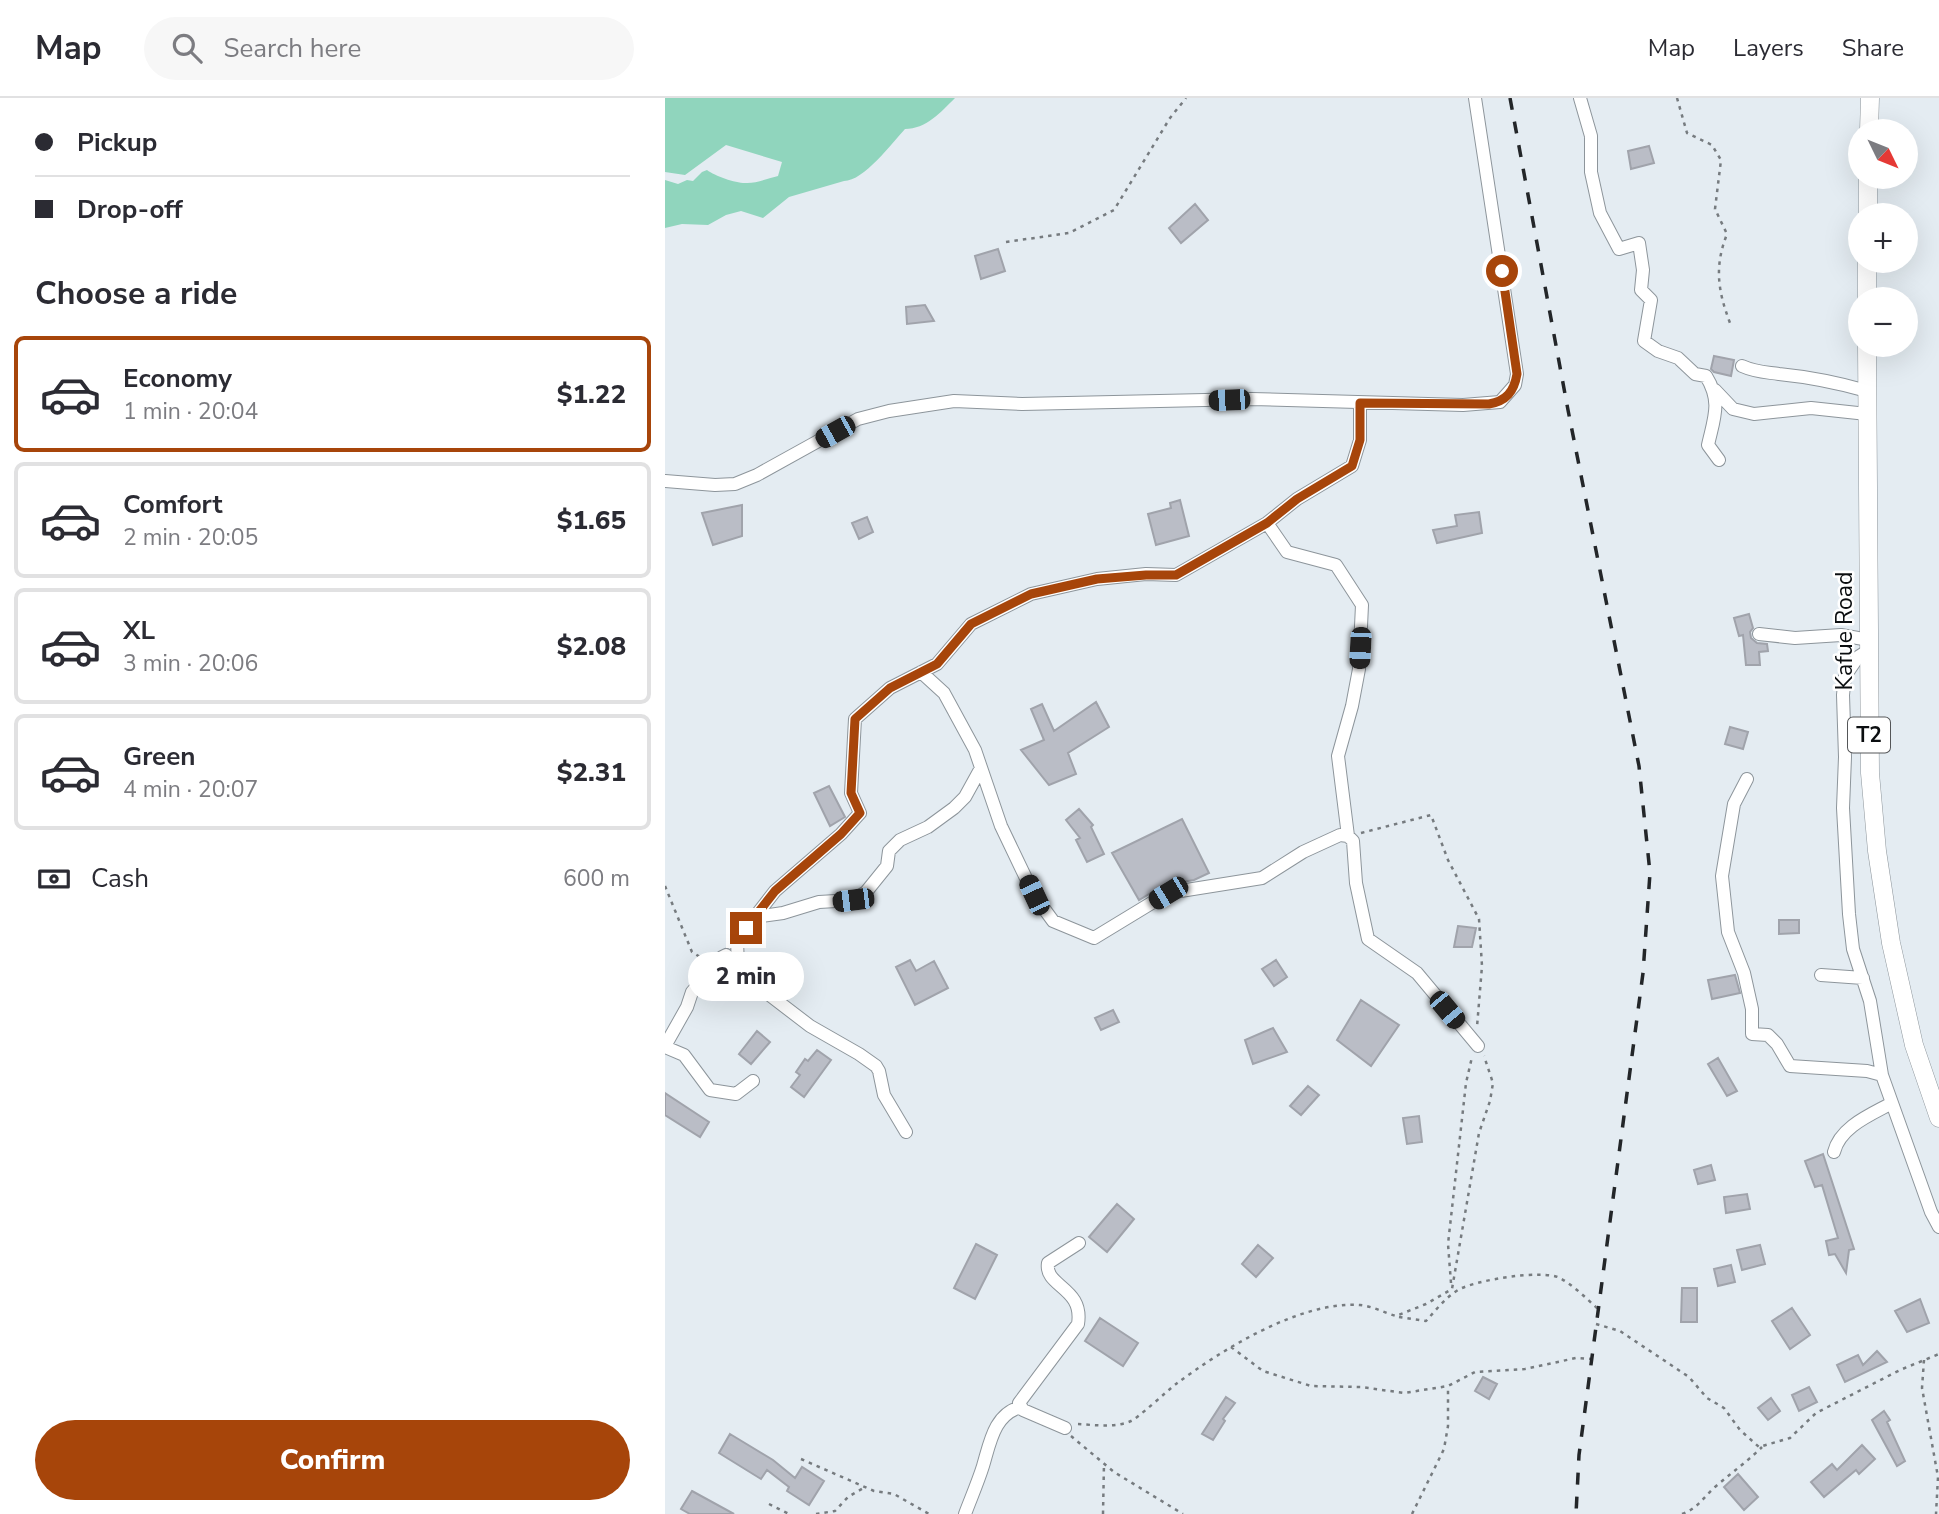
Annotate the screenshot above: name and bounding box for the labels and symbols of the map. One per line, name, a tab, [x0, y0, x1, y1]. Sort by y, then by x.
north arrow	[1848, 119, 1918, 189]
route start	[1486, 255, 1518, 287]
car	[1208, 389, 1251, 411]
car	[812, 413, 859, 451]
street label: Kafue Road	[1829, 572, 1860, 690]
car	[1349, 626, 1372, 670]
road number: T2	[1848, 718, 1890, 752]
car	[1016, 872, 1053, 918]
car	[1145, 873, 1192, 913]
car	[831, 887, 876, 913]
route end	[730, 912, 762, 944]
callout: 2 min	[688, 952, 804, 1001]
car	[1426, 987, 1469, 1033]

